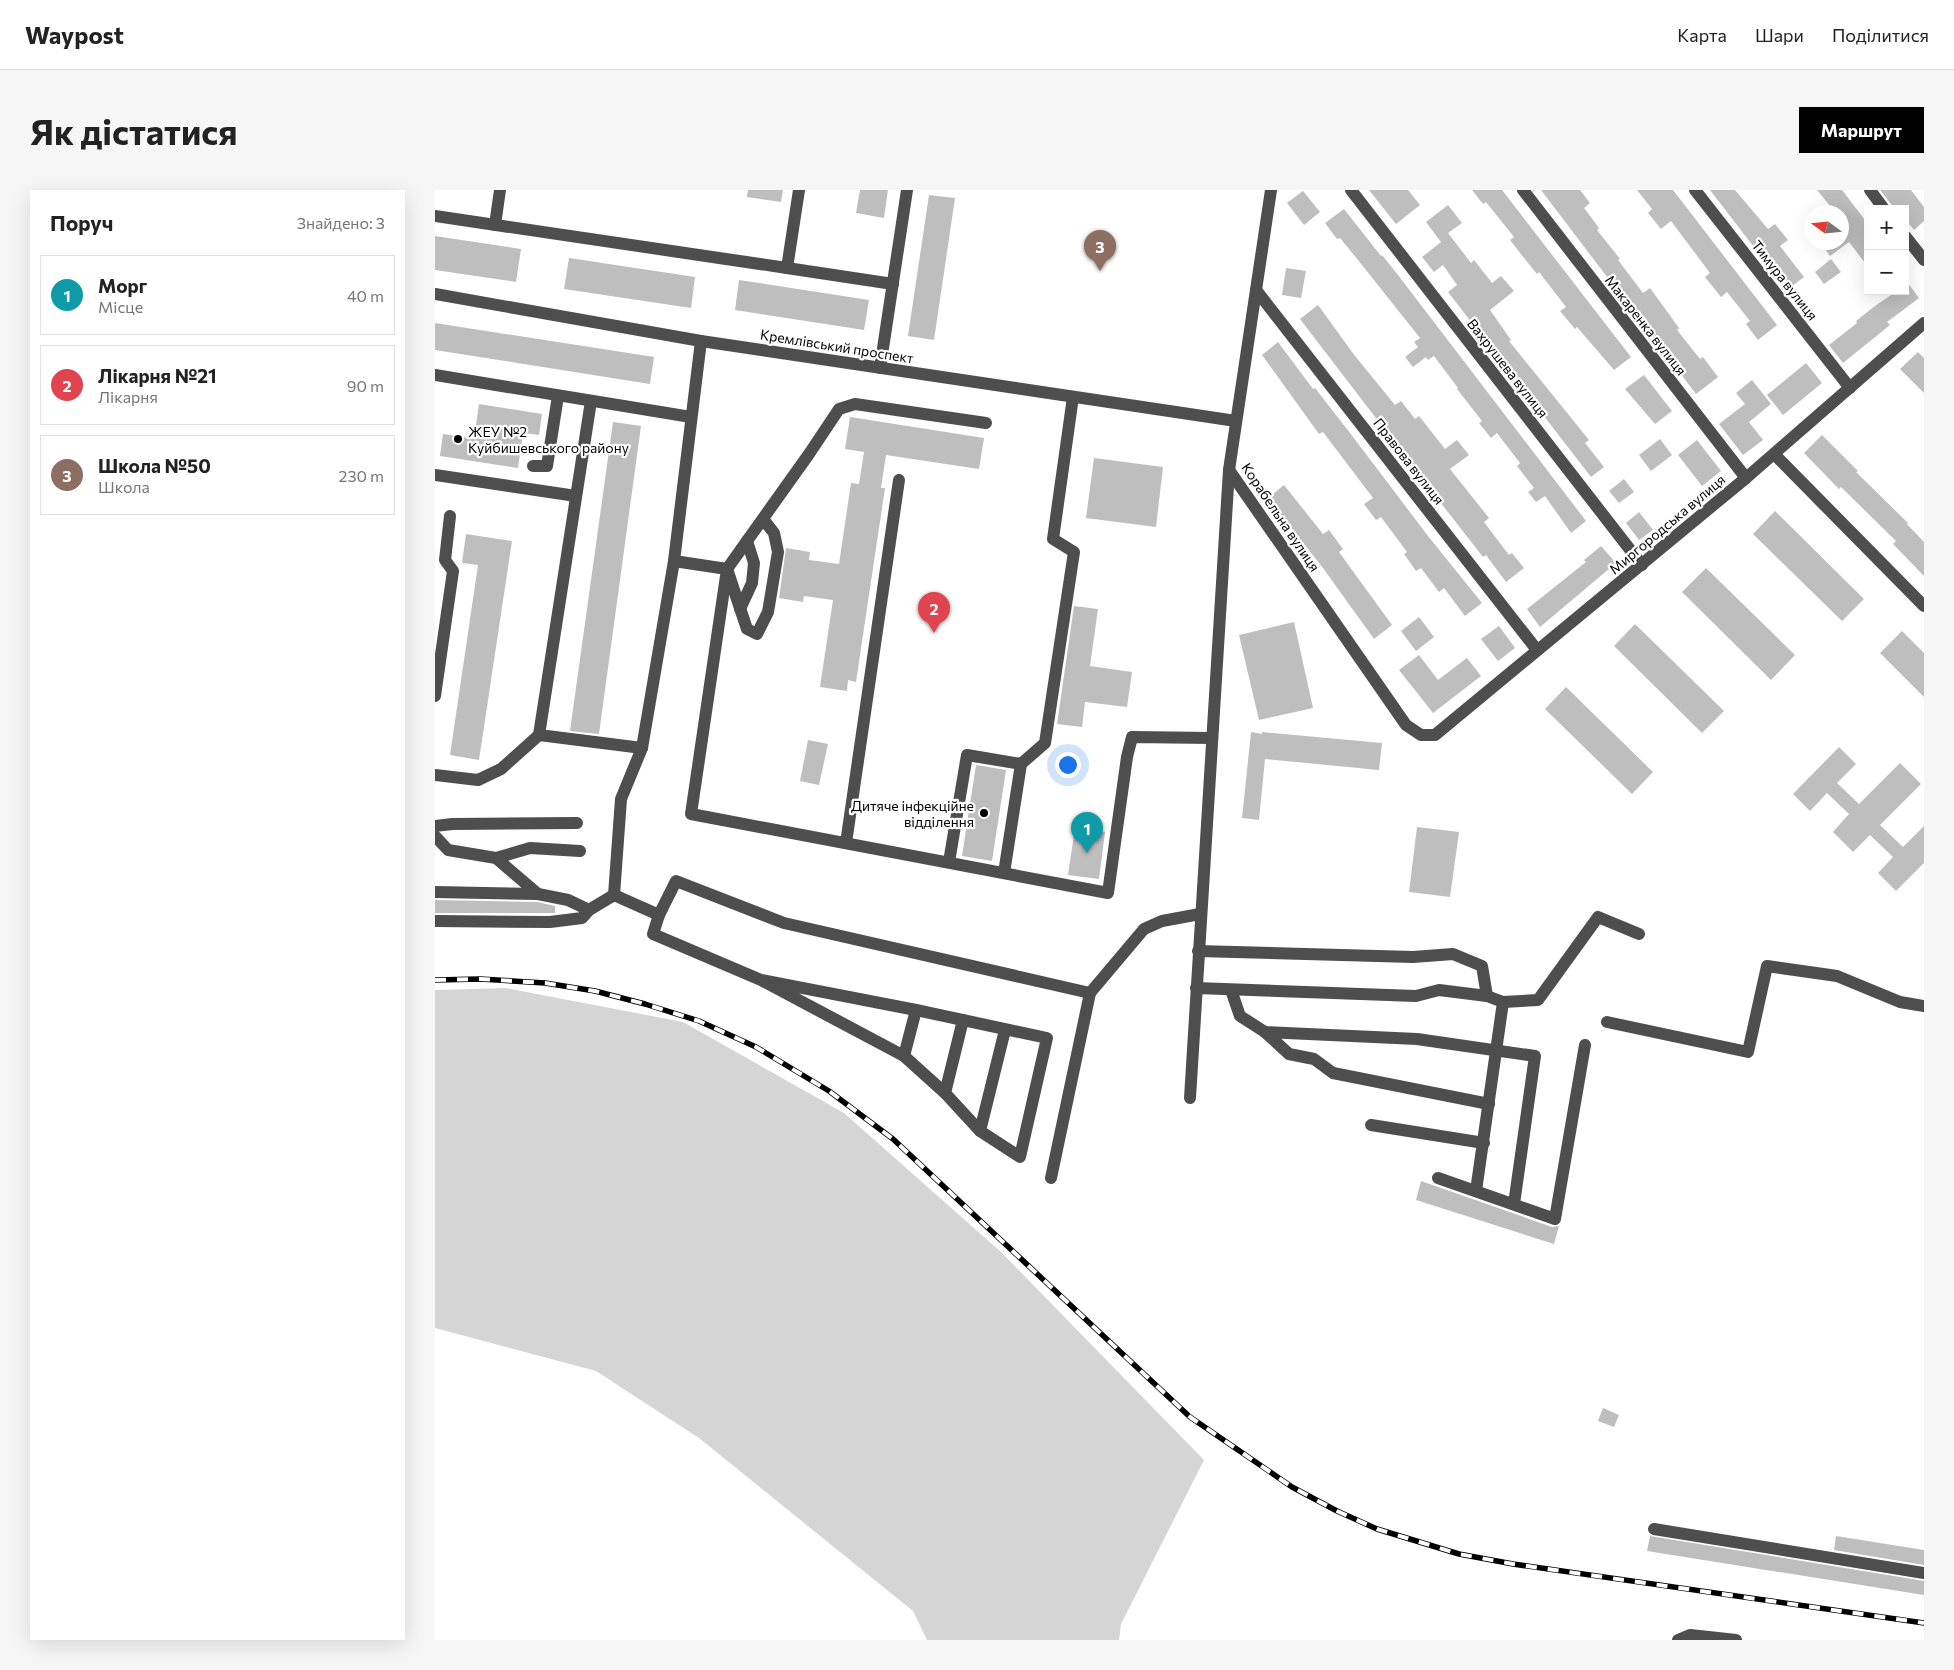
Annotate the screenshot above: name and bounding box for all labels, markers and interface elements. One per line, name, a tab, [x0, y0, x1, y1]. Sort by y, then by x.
text: Waypost	[25, 20, 124, 49]
text: Карта	[1677, 24, 1727, 46]
text: Шари	[1755, 24, 1804, 46]
text: Поділитися	[1832, 24, 1929, 46]
button: Маршрут	[1799, 107, 1924, 153]
text: Як дістатися	[30, 109, 238, 152]
north arrow	[1804, 205, 1849, 250]
map controls	[1864, 205, 1909, 295]
button: +	[1864, 205, 1909, 250]
text: Поруч	[50, 210, 113, 235]
text: Знайдено: 3	[297, 213, 385, 232]
pin: 3	[1084, 230, 1116, 271]
street label: Тимура вулиця	[1748, 237, 1822, 323]
button: −	[1864, 250, 1909, 295]
street label: Макаренка вулиця	[1602, 272, 1690, 378]
text: Морг	[98, 274, 147, 297]
text: 1	[63, 286, 71, 305]
text: 40 m	[347, 286, 384, 305]
text: Місце	[98, 297, 143, 316]
street label: Вахрушева вулиця	[1464, 315, 1552, 421]
street label: Кремлівський проспект	[759, 325, 915, 367]
text: Лікарня №21	[98, 364, 217, 387]
text: 2	[62, 376, 72, 395]
text: 90 m	[347, 376, 384, 395]
text: Лікарня	[98, 387, 158, 406]
street label: Правова вулиця	[1370, 414, 1448, 508]
place label: ЖЕУ №2 Куйбишевського району	[468, 423, 629, 456]
marker: ЖЕУ №2 Куйбишевського району	[452, 433, 464, 445]
text: Школа №50	[98, 454, 211, 477]
street label: Корабельна вулиця	[1238, 459, 1324, 575]
text: 3	[62, 466, 72, 485]
text: 230 m	[339, 466, 384, 485]
street label: Миргородська вулиця	[1606, 471, 1728, 577]
text: Школа	[98, 477, 150, 496]
pin: 2	[918, 592, 950, 633]
your location	[1055, 752, 1081, 778]
place label: Дитяче інфекційне відділення	[851, 797, 974, 830]
marker: Дитяче інфекційне відділення	[978, 807, 990, 819]
pin: 1	[1071, 812, 1103, 853]

